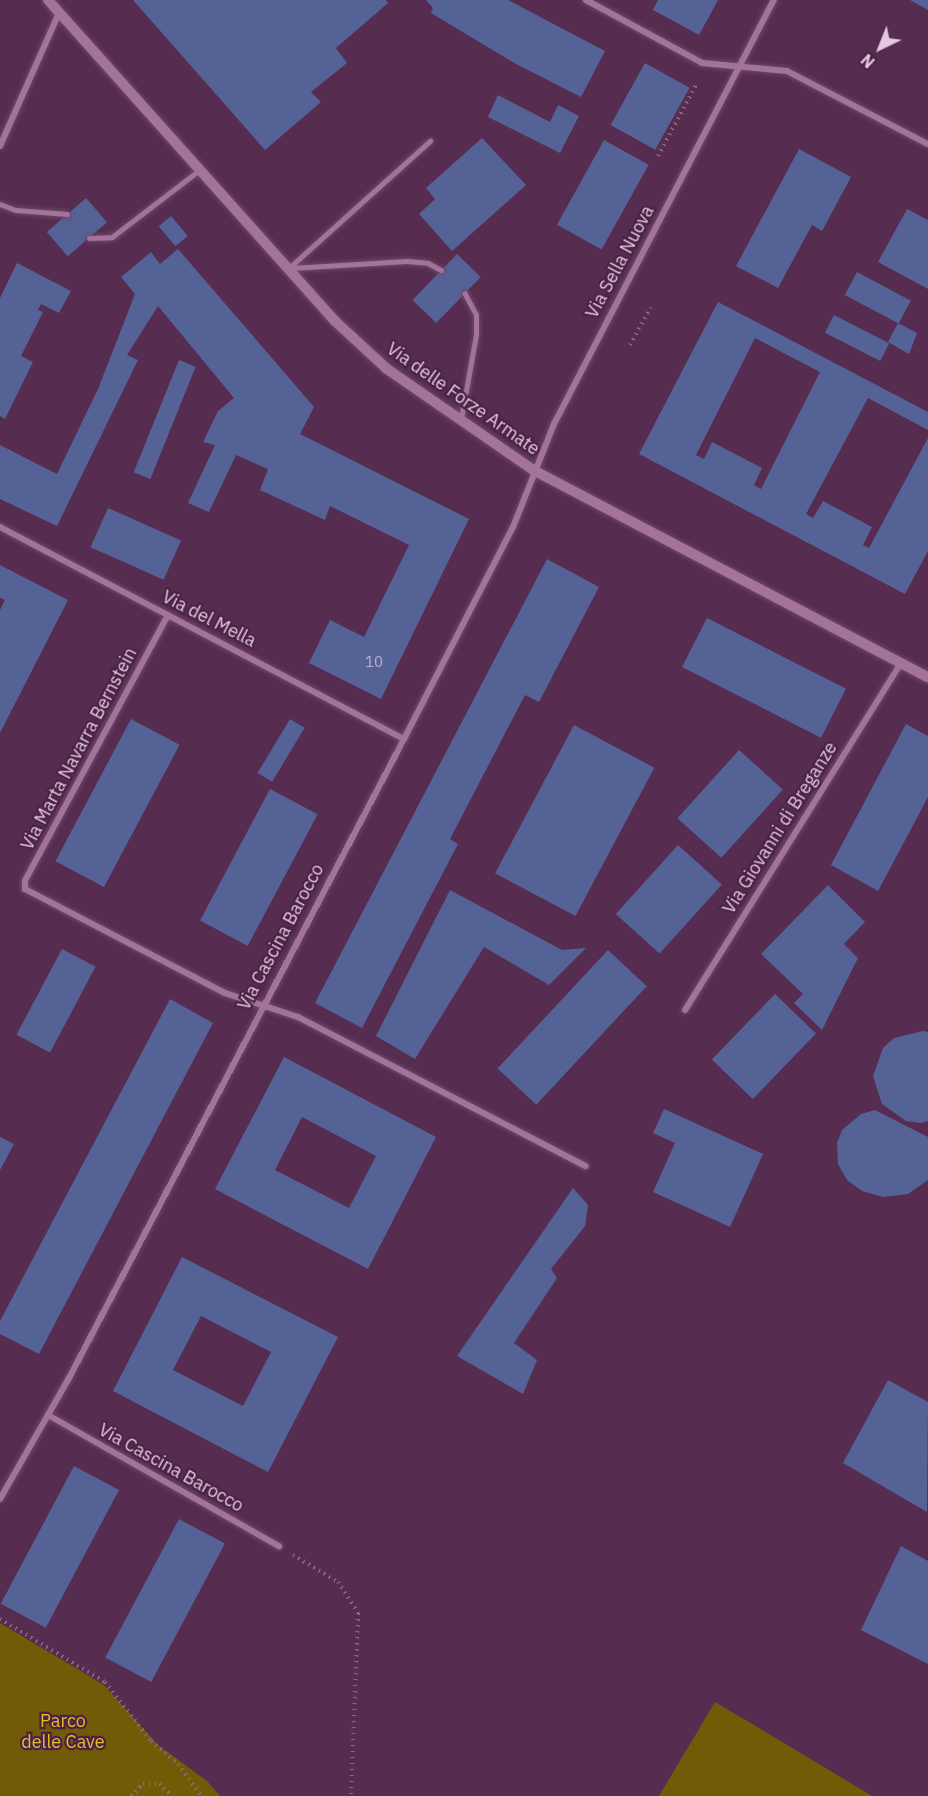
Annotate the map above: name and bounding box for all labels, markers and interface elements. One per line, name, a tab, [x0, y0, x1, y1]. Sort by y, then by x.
north arrow	[850, 18, 910, 78]
text: N	[857, 50, 879, 72]
street label: Via Sella Nuova	[581, 202, 659, 322]
street label: Via delle Forze Armate	[382, 338, 544, 460]
street label: Via del Mella	[158, 586, 260, 652]
street label: Via Marta Navarra Bernstein	[16, 644, 142, 854]
house number: 10	[365, 653, 383, 671]
street label: Via Giovanni di Breganze	[718, 738, 842, 918]
street label: Via Cascina Barocco	[233, 860, 329, 1014]
street label: Via Cascina Barocco	[95, 1419, 247, 1517]
park label: Parco delle Cave	[21, 1711, 105, 1754]

